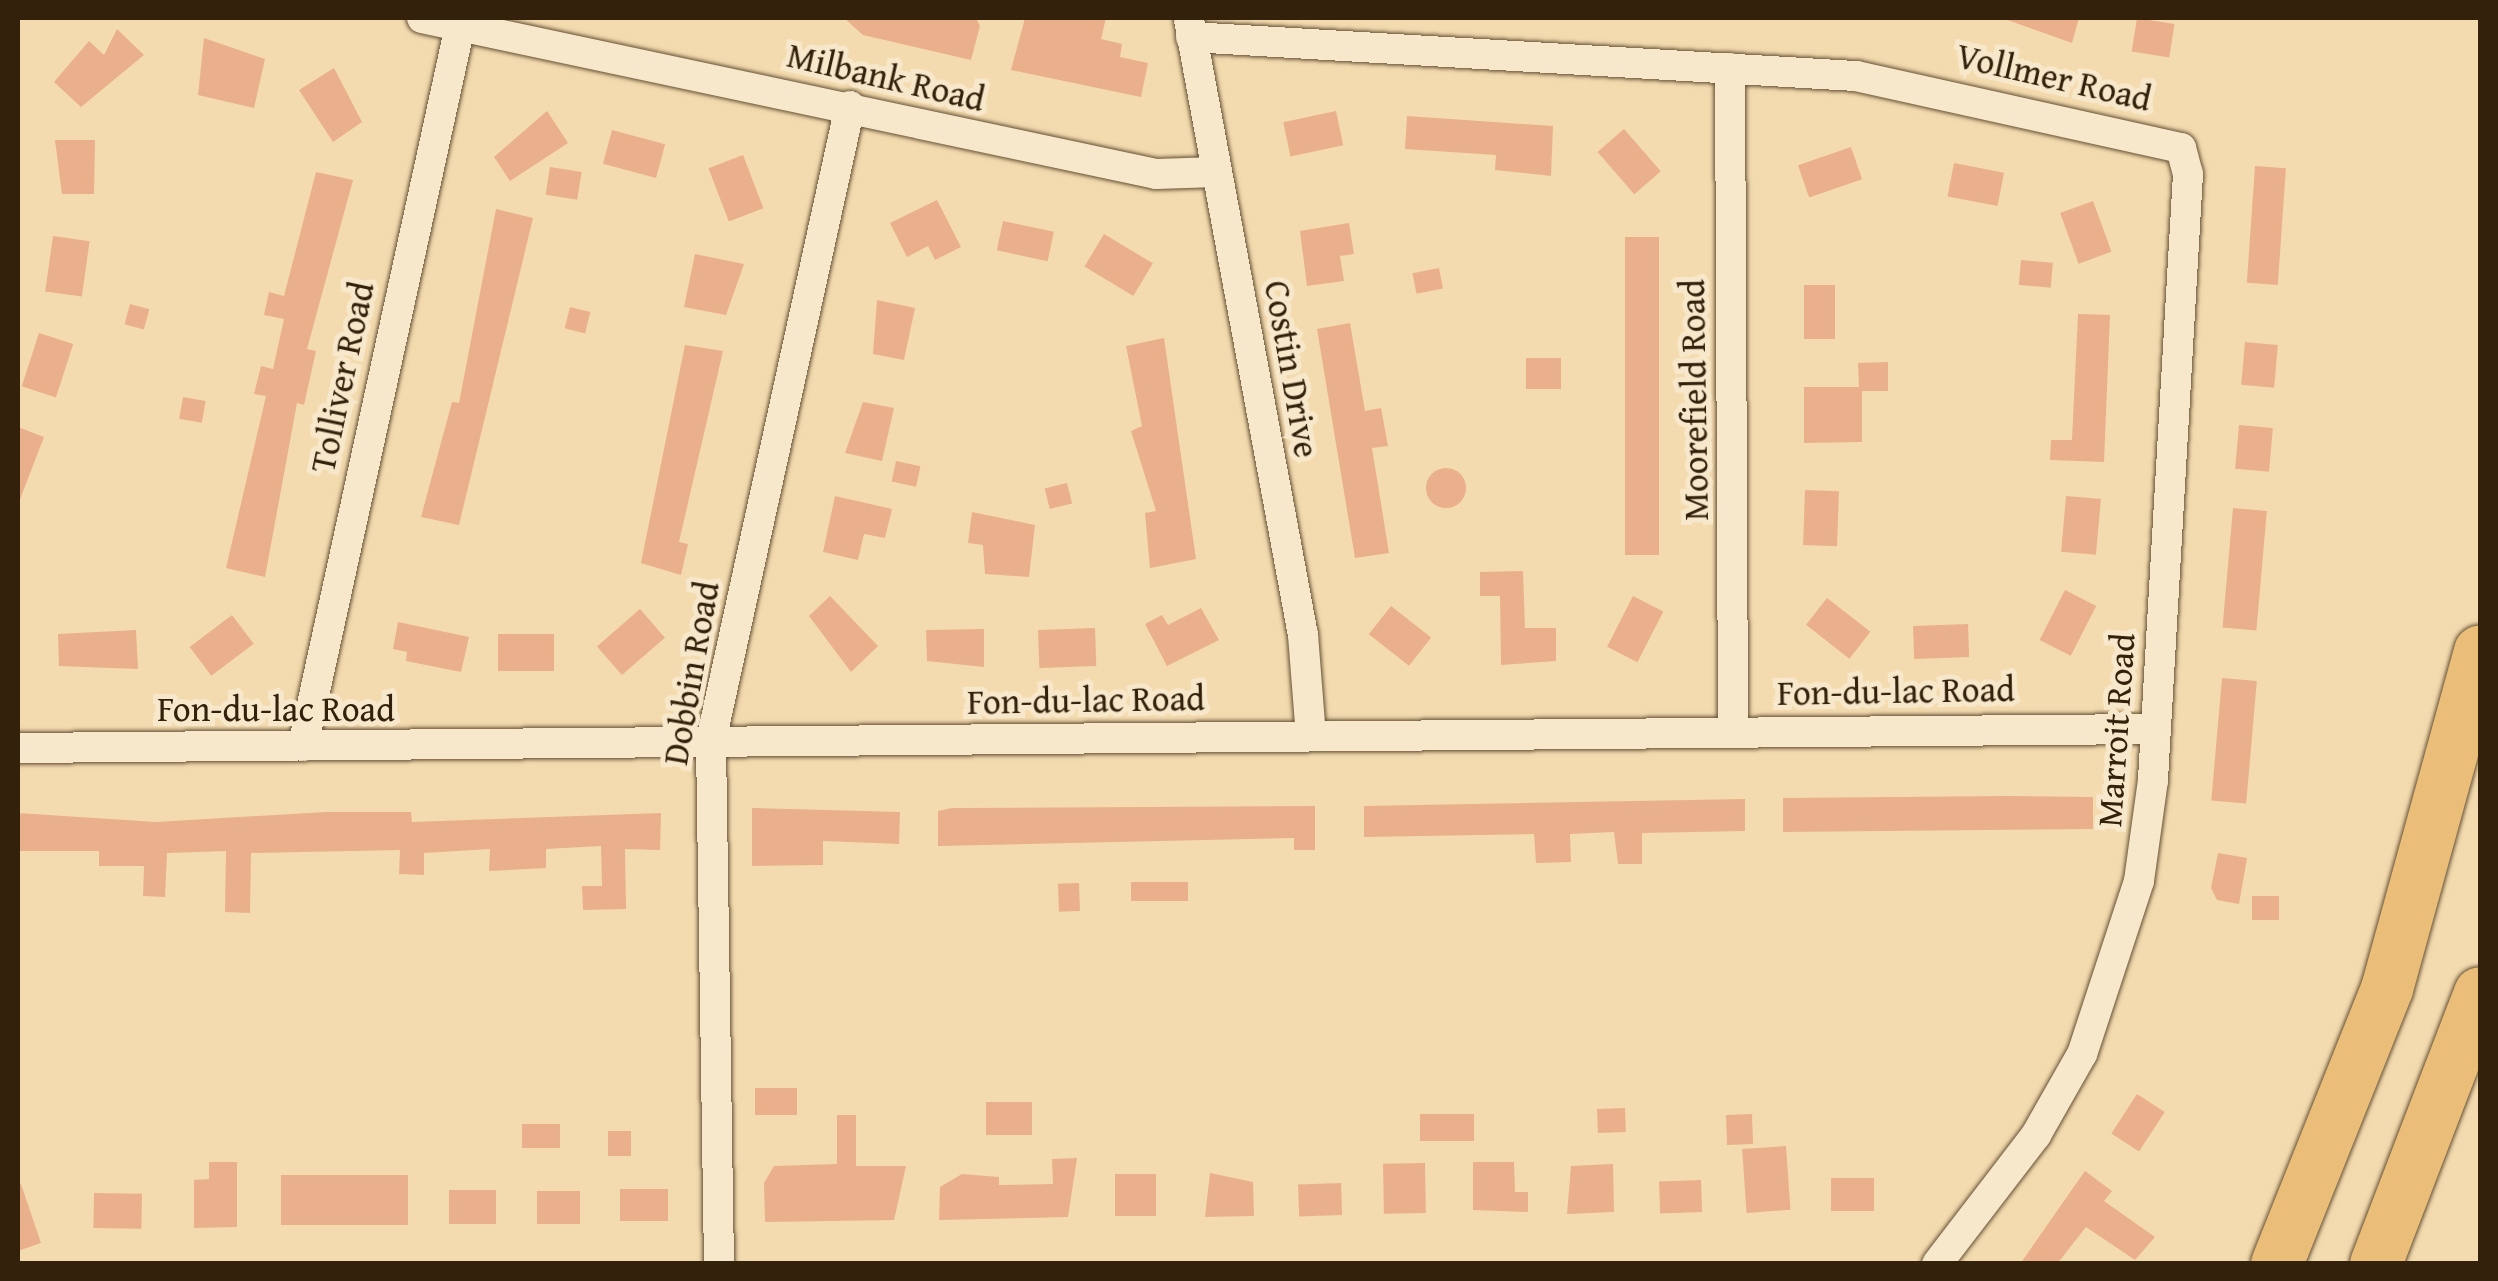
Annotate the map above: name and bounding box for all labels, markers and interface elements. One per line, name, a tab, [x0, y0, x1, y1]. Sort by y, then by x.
street label: Milbank Road	[783, 34, 989, 120]
street label: Vollmer Road	[1952, 34, 2156, 120]
street label: Costin Drive	[1256, 277, 1328, 461]
street label: Tolliver Road	[301, 278, 383, 476]
street label: Moorefield Road	[1671, 279, 1717, 521]
street label: Dobbin Road	[654, 578, 728, 768]
street label: Marroit Road	[2088, 632, 2144, 828]
street label: Fon-du-lac Road	[1777, 668, 2015, 714]
street label: Fon-du-lac Road	[967, 677, 1205, 723]
street label: Fon-du-lac Road	[157, 688, 395, 730]

